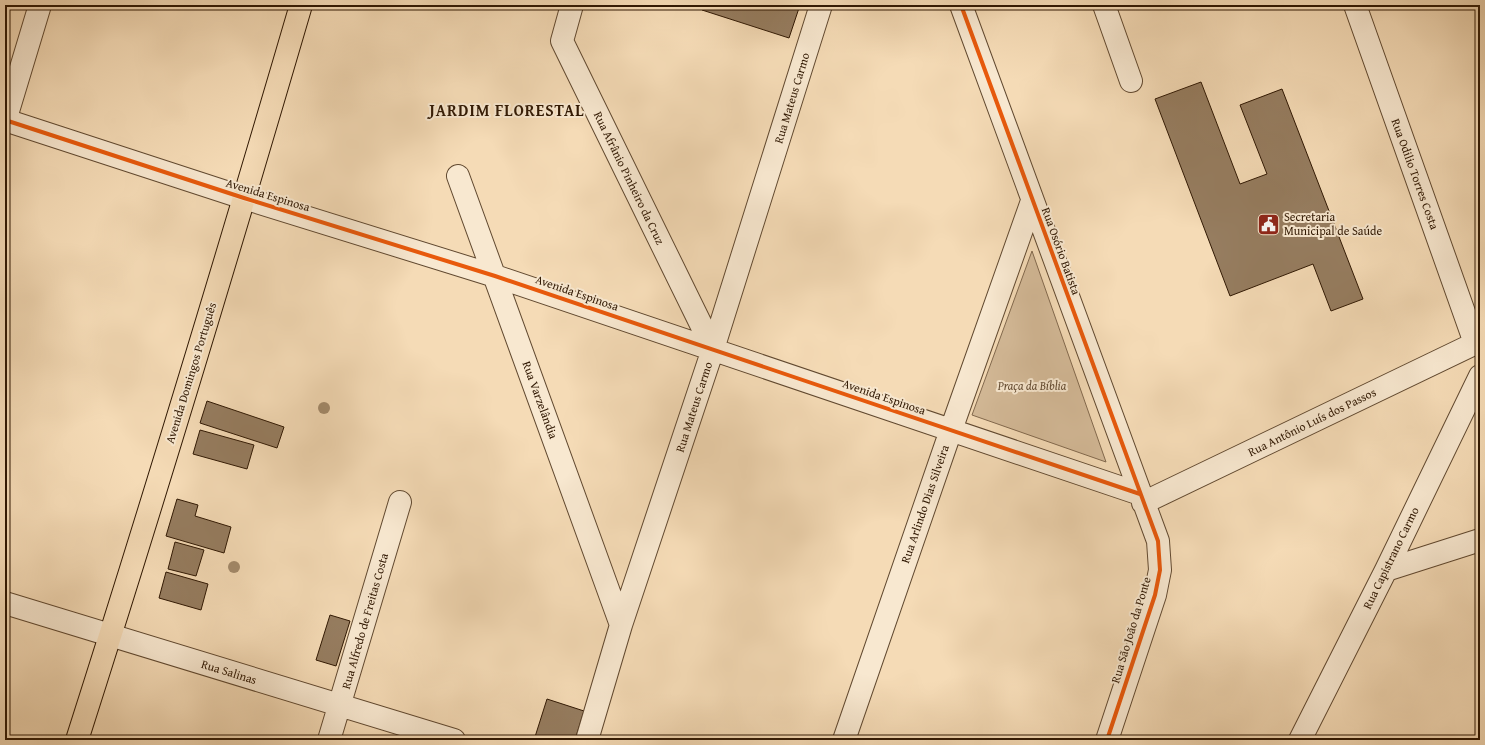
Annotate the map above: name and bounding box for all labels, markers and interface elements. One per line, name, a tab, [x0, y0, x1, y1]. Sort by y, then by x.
street label: Rua Mateus Carmo	[770, 50, 813, 145]
district label: JARDIM FLORESTAL	[426, 98, 585, 122]
street label: Rua Afrânio Pinheiro da Cruz	[590, 108, 669, 247]
street label: Rua Odilio Torres Costa	[1388, 116, 1444, 232]
street label: Avenida Espinosa	[224, 174, 312, 215]
street label: Rua Osório Batista	[1038, 205, 1085, 297]
place label: Secretaria Municipal de Saúde	[1284, 208, 1382, 239]
public building icon: Secretaria Municipal de Saúde	[1256, 211, 1282, 237]
street label: Avenida Espinosa	[533, 270, 621, 315]
street label: Avenida Domingos Português	[161, 300, 220, 446]
street label: Rua Varzelândia	[519, 359, 563, 441]
street label: Rua Mateus Carmo	[671, 359, 716, 454]
street label: Avenida Espinosa	[840, 374, 928, 419]
park label: Praça da Bíblia	[997, 377, 1067, 394]
street label: Rua Antônio Luís dos Passos	[1245, 383, 1379, 460]
street label: Rua Arlindo Dias Silveira	[896, 442, 953, 565]
street label: Rua Capistrano Carmo	[1358, 504, 1423, 612]
street label: Rua Alfredo de Freitas Costa	[337, 551, 392, 691]
street label: Rua São João da Ponte	[1106, 574, 1155, 685]
street label: Rua Salinas	[199, 655, 259, 688]

